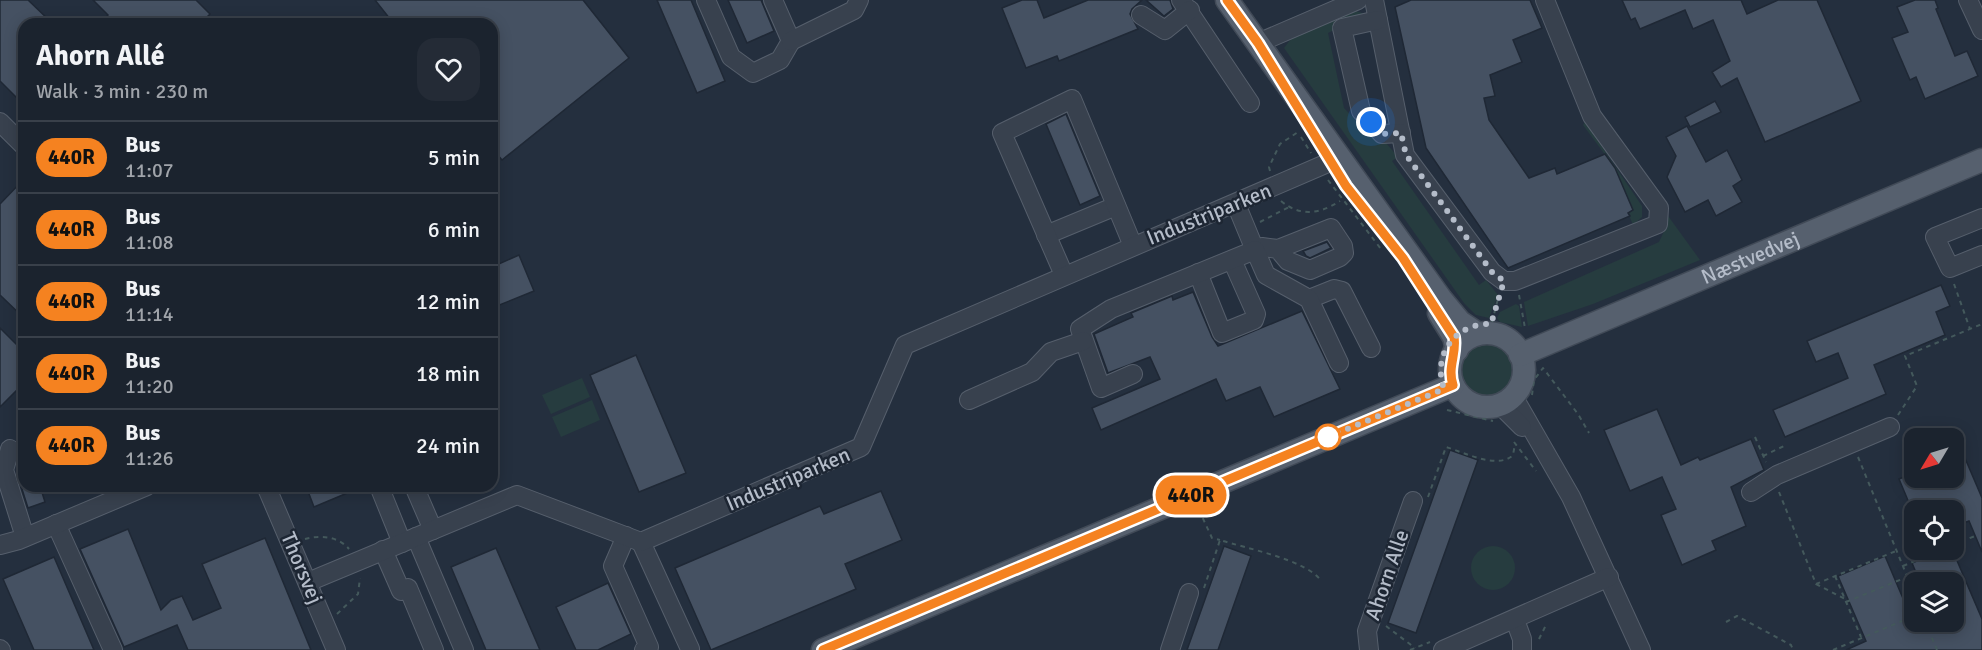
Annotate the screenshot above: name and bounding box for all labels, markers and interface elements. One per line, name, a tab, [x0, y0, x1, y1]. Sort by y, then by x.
button: heart	[417, 38, 480, 101]
text: Ahorn Allé	[36, 39, 165, 73]
text: Walk · 3 min · 230 m	[36, 79, 208, 104]
your location	[1356, 107, 1386, 137]
text: Bus	[125, 131, 160, 158]
text: 440R	[48, 144, 95, 170]
text: 5 min	[428, 144, 480, 171]
text: 11:07	[125, 158, 174, 183]
street label: Industriparken	[1143, 177, 1275, 251]
text: Bus	[125, 203, 160, 230]
text: 440R	[48, 216, 95, 242]
text: 6 min	[428, 216, 480, 243]
street label: Næstvedvej	[1697, 226, 1803, 290]
text: 11:08	[125, 230, 174, 255]
text: Bus	[125, 275, 160, 302]
text: 440R	[48, 288, 95, 314]
text: 12 min	[416, 288, 480, 315]
text: 11:14	[125, 302, 174, 327]
text: Bus	[125, 347, 160, 374]
text: 440R	[48, 360, 95, 386]
text: 18 min	[416, 360, 480, 387]
text: 11:20	[125, 374, 174, 399]
text: Bus	[125, 419, 160, 446]
unlabelled marker	[1315, 424, 1341, 450]
north arrow	[1904, 428, 1964, 488]
map controls	[1904, 428, 1964, 632]
text: 440R	[48, 432, 95, 458]
text: 24 min	[416, 432, 480, 459]
street label: Industriparken	[722, 441, 854, 517]
text: 11:26	[125, 446, 174, 471]
line badge: 440R	[1149, 476, 1233, 514]
text: 440R	[1168, 482, 1214, 508]
button: locate	[1904, 500, 1964, 560]
street label: Ahorn Alle	[1359, 526, 1415, 624]
street label: Thorsvej	[275, 528, 329, 608]
button: layers	[1904, 572, 1964, 632]

